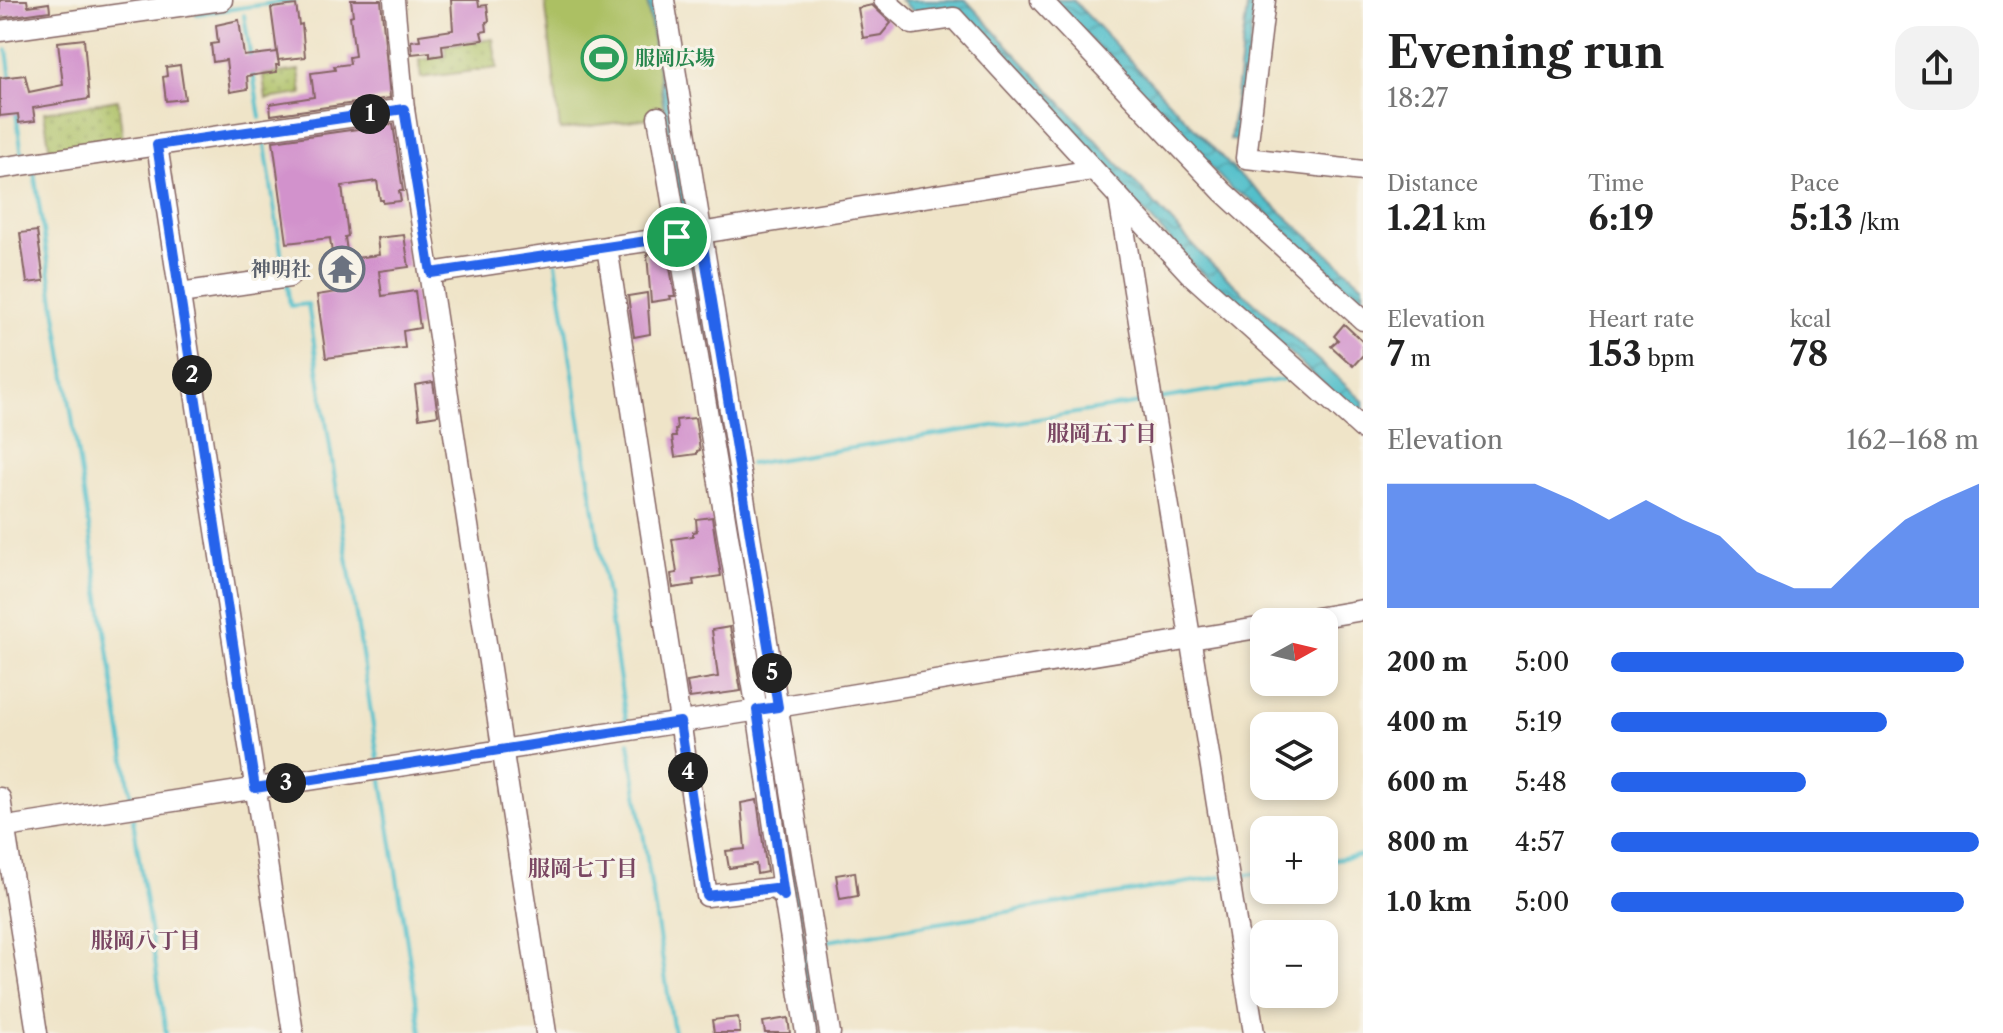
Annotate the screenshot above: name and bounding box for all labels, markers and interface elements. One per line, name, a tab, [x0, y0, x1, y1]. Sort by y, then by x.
text: Evening run	[1387, 25, 1664, 79]
button: share	[1895, 26, 1979, 110]
sports icon: 服岡広場	[580, 34, 628, 82]
place label: 服岡広場	[635, 46, 715, 70]
text: 18:27	[1387, 82, 1448, 114]
pin: 1	[350, 94, 390, 134]
text: 1	[365, 100, 375, 127]
text: Distance	[1387, 170, 1478, 197]
text: Time	[1588, 170, 1644, 197]
text: Pace	[1790, 170, 1839, 197]
text: 1.21	[1387, 197, 1447, 239]
text: 6:19	[1588, 197, 1654, 239]
text: 5:13	[1790, 197, 1853, 239]
pin	[643, 203, 711, 271]
text: km	[1447, 209, 1486, 236]
text: /km	[1853, 209, 1900, 236]
icon: arrive	[655, 215, 699, 259]
temple icon: 神明社	[318, 245, 366, 293]
place label: 神明社	[251, 257, 311, 281]
text: Elevation	[1387, 306, 1485, 333]
text: Heart rate	[1588, 306, 1694, 333]
text: kcal	[1790, 306, 1831, 333]
text: 7	[1387, 333, 1405, 375]
text: 153	[1588, 333, 1642, 375]
text: 78	[1790, 333, 1828, 375]
text: m	[1405, 345, 1431, 372]
text: bpm	[1642, 345, 1695, 372]
pin: 2	[172, 355, 212, 395]
text: 2	[186, 361, 199, 388]
district label: 服岡五丁目	[1047, 420, 1157, 447]
text: Elevation	[1387, 424, 1503, 456]
text: 162–168 m	[1846, 424, 1979, 456]
north arrow	[1250, 608, 1338, 696]
map controls	[1250, 608, 1338, 1008]
text: 200 m	[1387, 646, 1468, 678]
text: 5:00	[1515, 646, 1569, 678]
pin: 5	[752, 653, 792, 693]
text: 5	[766, 659, 778, 686]
text: 400 m	[1387, 706, 1468, 738]
text: 5:19	[1515, 706, 1563, 738]
button: layers	[1250, 712, 1338, 800]
pin: 4	[668, 752, 708, 792]
text: 4	[681, 758, 695, 785]
pin: 3	[266, 763, 306, 803]
text: 600 m	[1387, 766, 1468, 798]
text: 5:48	[1515, 766, 1567, 798]
text: 3	[280, 769, 292, 796]
button: +	[1250, 816, 1338, 904]
text: 800 m	[1387, 826, 1469, 858]
text: 4:57	[1515, 826, 1564, 858]
district label: 服岡七丁目	[528, 855, 638, 882]
text: 1.0 km	[1387, 886, 1472, 918]
text: 5:00	[1515, 886, 1569, 918]
button: −	[1250, 920, 1338, 1008]
district label: 服岡八丁目	[91, 927, 201, 954]

